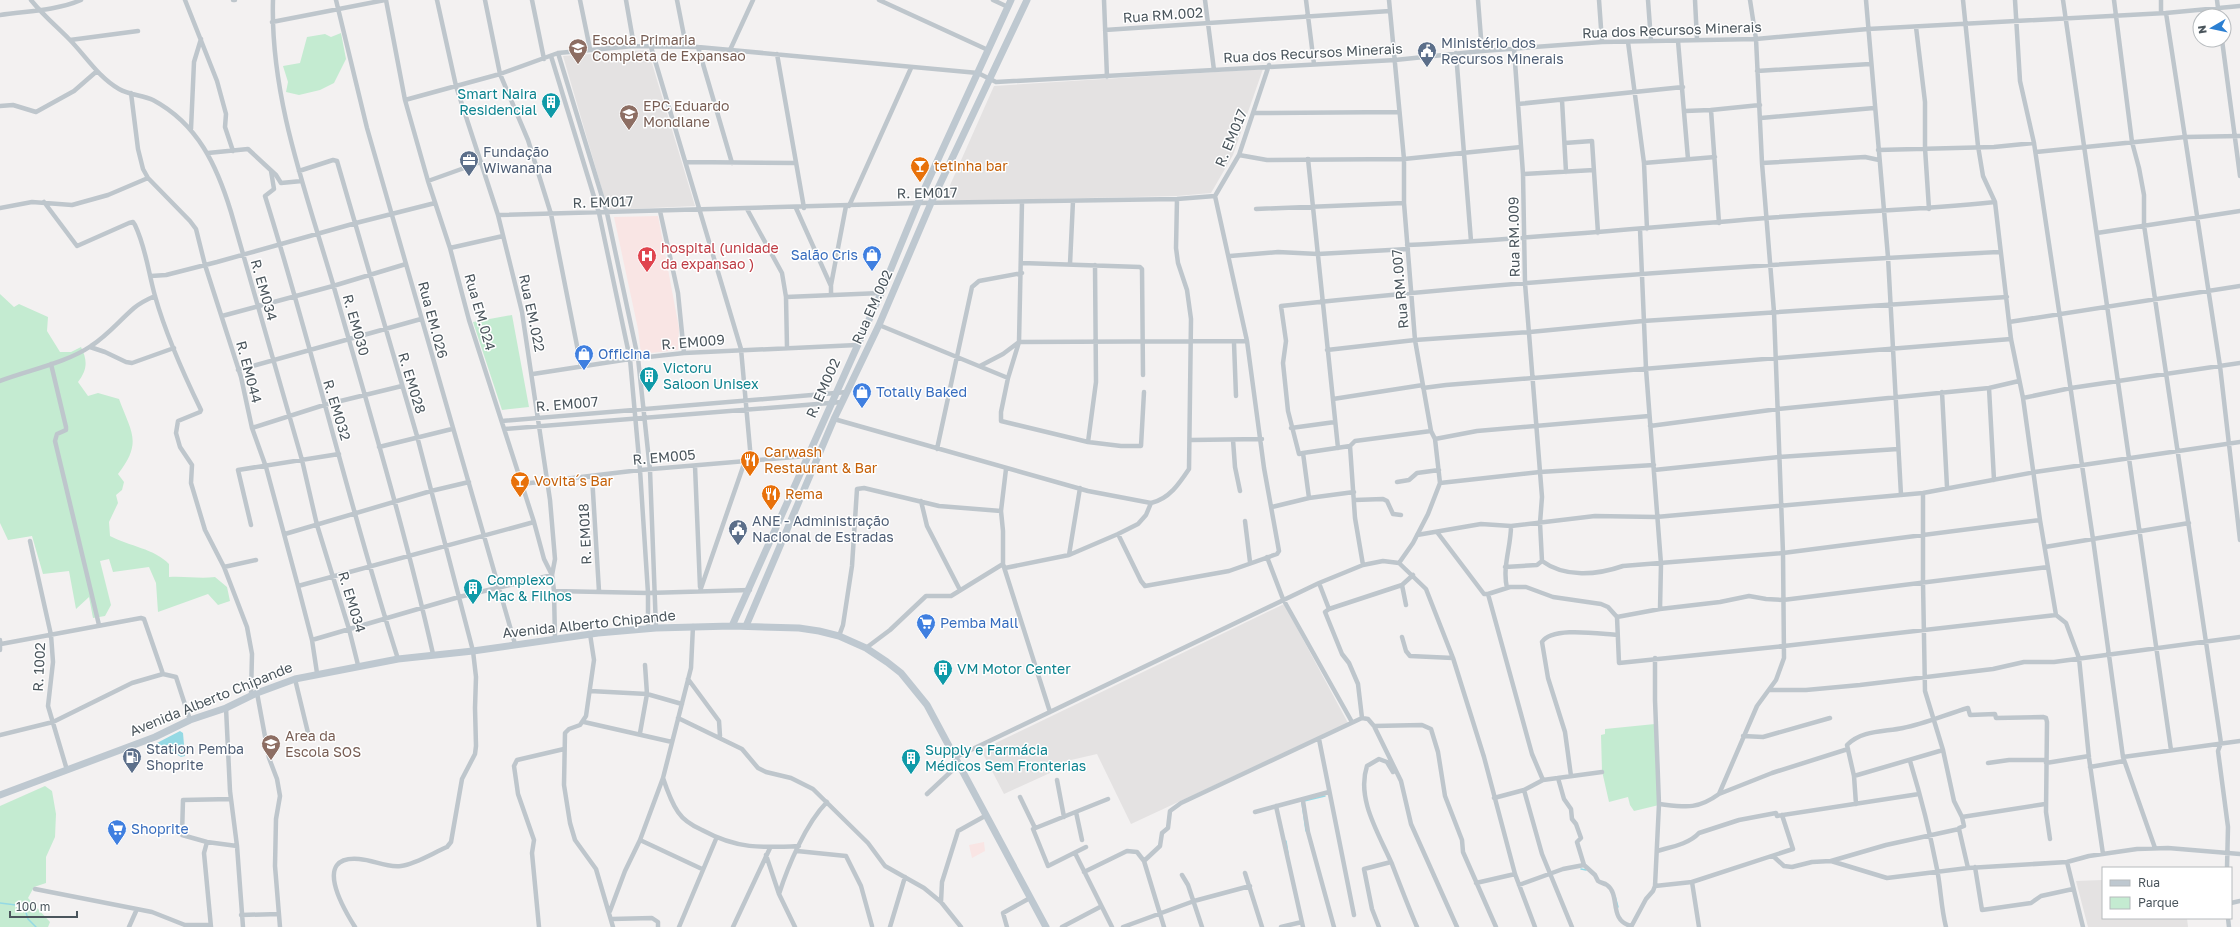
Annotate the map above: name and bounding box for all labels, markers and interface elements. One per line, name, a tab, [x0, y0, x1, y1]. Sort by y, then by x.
street label: Rua RM.002	[1122, 3, 1204, 26]
north arrow	[2192, 8, 2232, 48]
street label: Rua dos Recursos Minerais	[1582, 18, 1762, 41]
text: N	[2195, 24, 2209, 35]
place label: Escola Primaria Completa de Expansao	[592, 31, 746, 64]
place label: Ministério dos Recursos Minerais	[1441, 34, 1564, 67]
school or university icon: Escola Primaria Completa de Expansao	[567, 37, 589, 65]
street label: Rua dos Recursos Minerais	[1223, 39, 1403, 66]
public building icon: Ministério dos Recursos Minerais	[1416, 40, 1438, 68]
place label: Smart Naira Residencial	[457, 85, 537, 118]
building icon: Smart Naira Residencial	[540, 91, 562, 119]
place label: EPC Eduardo Mondlane	[643, 97, 729, 130]
school or university icon: EPC Eduardo Mondlane	[618, 103, 640, 131]
street label: R. EM017	[1211, 107, 1250, 169]
place label: Fundação Wiwanana	[483, 143, 552, 176]
office icon: Fundação Wiwanana	[458, 149, 480, 177]
bar icon: tetinha bar	[909, 155, 931, 183]
place label: tetinha bar	[934, 157, 1008, 174]
street label: R. EM017	[896, 183, 957, 202]
street label: R. EM017	[572, 192, 634, 211]
street label: Rua RM.009	[1504, 197, 1523, 278]
place label: hospital (unidade da expansao )	[661, 239, 779, 272]
shop icon: Salão Cris	[861, 244, 883, 272]
hospital icon: hospital (unidade da expansao )	[636, 245, 658, 273]
place label: Salão Cris	[791, 246, 858, 263]
street label: Rua RM.007	[1388, 249, 1411, 329]
street label: R. EM034	[248, 257, 281, 323]
street label: Rua EM.002	[848, 267, 895, 347]
street label: Rua EM.024	[461, 271, 500, 352]
street label: Rua EM.022	[516, 273, 549, 353]
street label: Rua EM.026	[415, 279, 452, 360]
street label: R. EM030	[340, 292, 373, 358]
street label: R. EM009	[661, 330, 725, 353]
street label: R. EM044	[233, 339, 266, 405]
shop icon: Officina	[573, 343, 595, 371]
place label: Officina	[598, 345, 650, 362]
street label: R. EM028	[395, 350, 430, 416]
street label: R. EM002	[802, 355, 843, 420]
place label: Victoru Saloon Unisex	[663, 359, 759, 392]
building icon: Victoru Saloon Unisex	[638, 365, 660, 393]
street label: R. EM032	[320, 377, 355, 442]
shop icon: Totally Baked	[851, 381, 873, 409]
place label: Totally Baked	[876, 383, 967, 400]
street label: R. EM007	[535, 392, 599, 415]
place label: Carwash Restaurant & Bar	[764, 443, 878, 476]
street label: R. EM005	[632, 445, 696, 468]
restaurant icon: Carwash Restaurant & Bar	[739, 449, 761, 477]
bar icon: Vovita´s Bar	[509, 470, 531, 498]
place label: Vovita´s Bar	[534, 472, 614, 489]
restaurant icon: Rema	[760, 483, 782, 511]
place label: Rema	[785, 485, 823, 502]
street label: R. EM018	[574, 503, 595, 565]
place label: ANE - Administração Nacional de Estradas	[752, 512, 894, 545]
public building icon: ANE - Administração Nacional de Estradas	[727, 518, 749, 546]
street label: R. EM034	[335, 569, 370, 635]
place label: Complexo Mac & Filhos	[487, 571, 572, 604]
building icon: Complexo Mac & Filhos	[462, 577, 484, 605]
street label: Avenida Alberto Chipande	[502, 606, 676, 641]
supermarket icon: Pemba Mall	[915, 612, 937, 640]
place label: Pemba Mall	[940, 614, 1018, 631]
street label: R. 1002	[29, 642, 48, 692]
street label: Avenida Alberto Chipande	[127, 658, 295, 739]
building icon: VM Motor Center	[932, 658, 954, 686]
place label: VM Motor Center	[957, 660, 1071, 677]
place label: Area da Escola SOS	[285, 727, 361, 760]
school or university icon: Area da Escola SOS	[260, 733, 282, 761]
place label: Station Pemba Shoprite	[146, 740, 244, 773]
place label: Supply e Farmácia Médicos Sem Fronterias	[925, 741, 1086, 774]
fuel station icon: Station Pemba Shoprite	[121, 746, 143, 774]
building icon: Supply e Farmácia Médicos Sem Fronterias	[900, 747, 922, 775]
supermarket icon: Shoprite	[106, 818, 128, 846]
place label: Shoprite	[131, 820, 189, 837]
legend	[2102, 867, 2232, 919]
text: Rua	[2138, 875, 2160, 890]
scale bar	[10, 893, 77, 919]
text: Parque	[2138, 895, 2179, 910]
text: 100 m	[16, 899, 50, 914]

